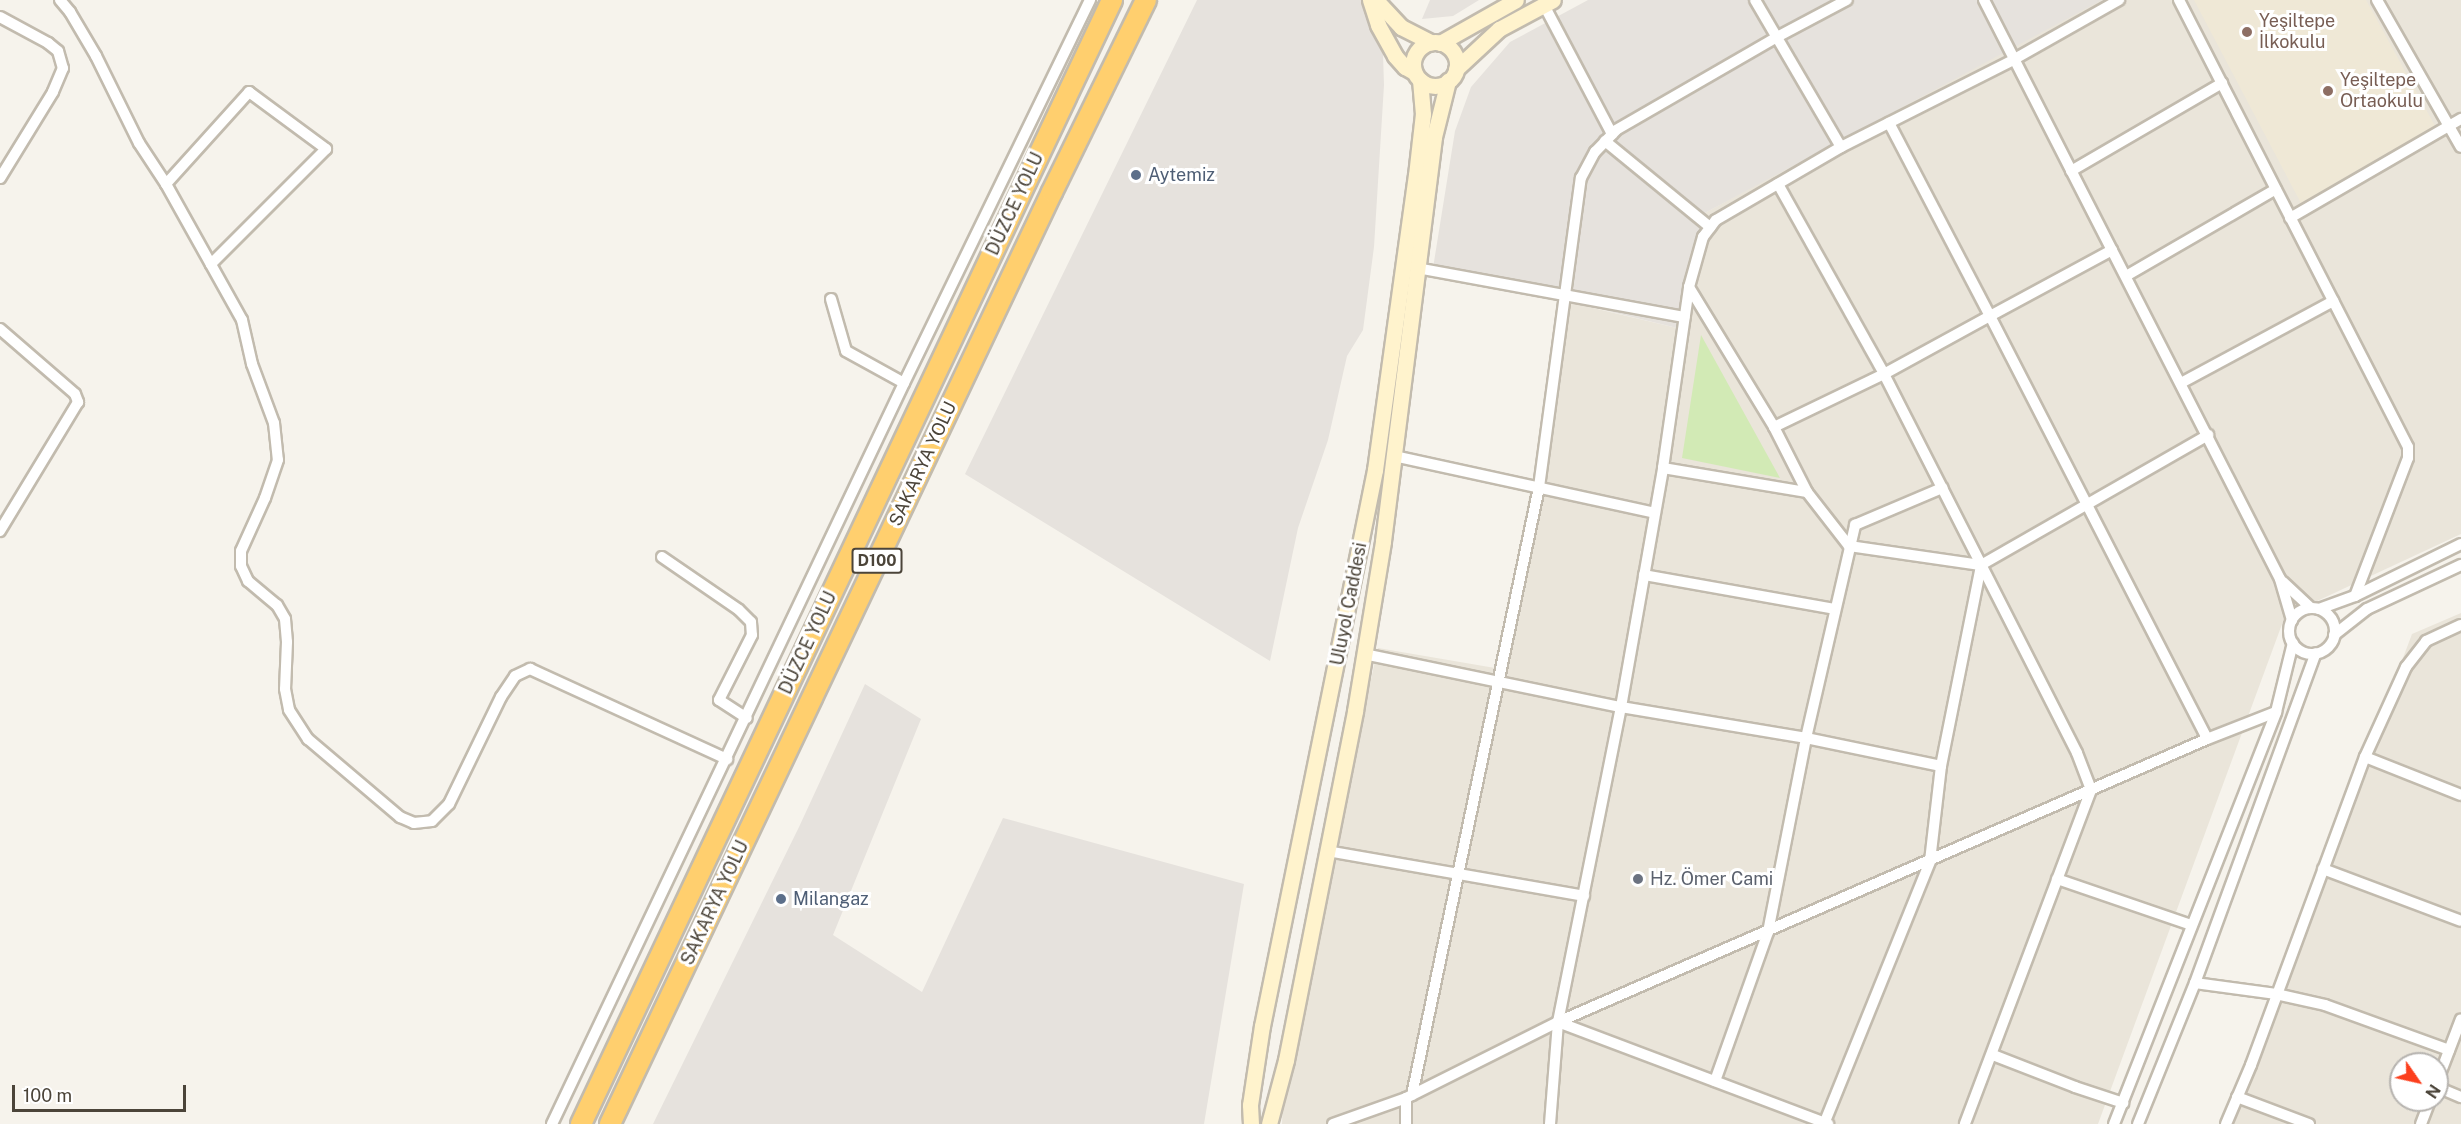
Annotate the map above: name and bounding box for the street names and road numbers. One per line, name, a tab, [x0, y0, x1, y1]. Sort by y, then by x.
street label: DÜZCE YOLU	[982, 149, 1048, 259]
street label: SAKARYA YOLU	[885, 398, 961, 530]
street label: Uluyol Caddesi	[1326, 541, 1372, 667]
road number: D100	[852, 548, 902, 574]
street label: DÜZCE YOLU	[775, 588, 841, 698]
street label: SAKARYA YOLU	[677, 837, 753, 969]

